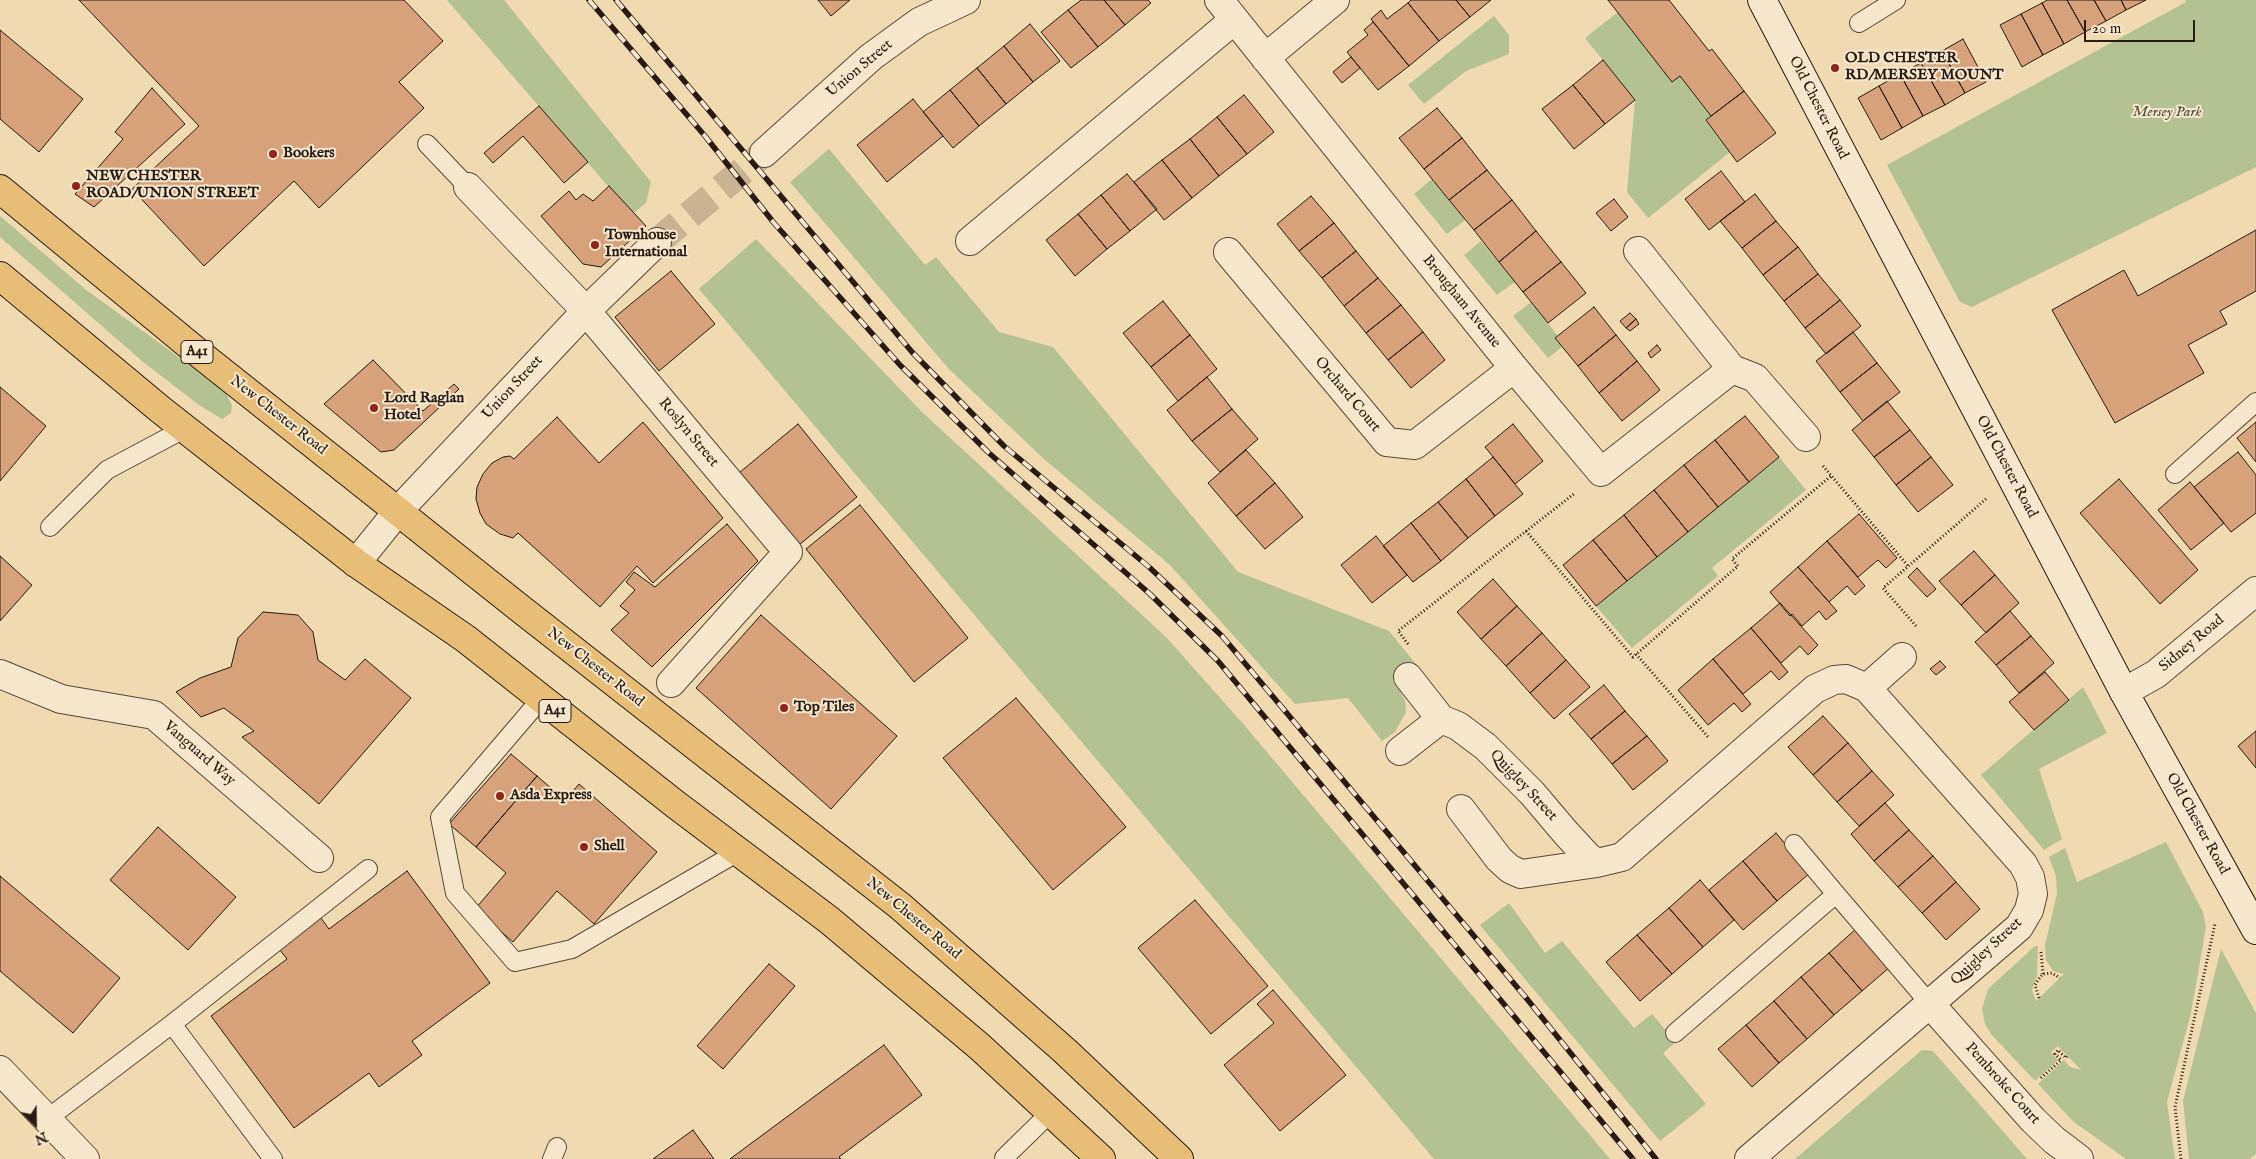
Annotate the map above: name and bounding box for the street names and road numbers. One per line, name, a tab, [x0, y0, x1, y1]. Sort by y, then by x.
street label: Union Street	[823, 36, 897, 102]
street label: Old Chester Road	[1784, 53, 1852, 163]
street label: Brougham Avenue	[1418, 252, 1504, 352]
road number: A41	[181, 341, 213, 364]
street label: Union Street	[479, 352, 547, 424]
street label: Orchard Court	[1310, 354, 1384, 436]
street label: New Chester Road	[226, 373, 330, 459]
street label: Roslyn Street	[654, 395, 722, 471]
street label: Old Chester Road	[1971, 413, 2041, 521]
street label: Sidney Road	[2156, 612, 2228, 676]
street label: New Chester Road	[543, 625, 647, 711]
road number: A41	[539, 699, 571, 722]
street label: Vanguard Way	[159, 718, 239, 790]
street label: Quigley Street	[1485, 747, 1561, 825]
street label: Old Chester Road	[2162, 770, 2232, 878]
street label: New Chester Road	[862, 874, 964, 964]
street label: Quigley Street	[1948, 914, 2026, 990]
street label: Pembroke Court	[1961, 1039, 2043, 1129]

